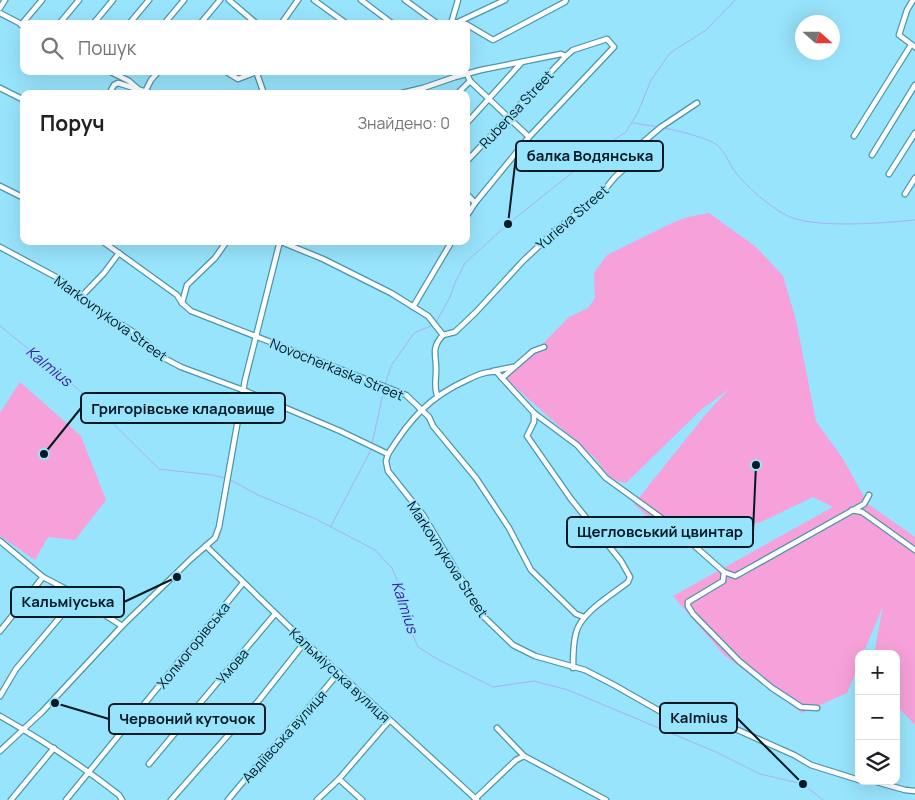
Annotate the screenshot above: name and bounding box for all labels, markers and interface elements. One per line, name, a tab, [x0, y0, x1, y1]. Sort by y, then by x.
north arrow	[795, 15, 840, 60]
search box	[20, 20, 470, 75]
icon: search	[38, 34, 66, 62]
text: Пошук	[78, 35, 136, 61]
street label: Rubensa Street	[475, 65, 558, 152]
text: Поруч	[40, 109, 105, 137]
text: Знайдено: 0	[357, 112, 450, 134]
callout: балка Водянська	[516, 141, 663, 171]
text: балка Водянська	[527, 145, 653, 166]
street label: Yurieva Street	[532, 180, 613, 254]
street label: Markovnykova Street	[51, 271, 172, 366]
street label: Novocherkaska Street	[267, 333, 407, 405]
water label: Kalmius	[22, 341, 77, 392]
callout: Григорівське кладовище	[81, 393, 285, 423]
text: Григорівське кладовище	[91, 398, 275, 419]
street label: Markovnykova Street	[403, 497, 493, 621]
callout: Щегловський цвинтар	[567, 517, 753, 547]
text: Щегловський цвинтар	[577, 521, 743, 542]
water label: Kalmius	[387, 578, 424, 637]
callout: Кальміуська	[11, 587, 124, 617]
text: Кальміуська	[22, 591, 114, 612]
street label: Холмогорівська	[152, 598, 234, 692]
street label: Кальміуська вулиця	[285, 623, 395, 727]
street label: Умова	[211, 644, 253, 688]
map controls	[855, 650, 900, 785]
button: +	[855, 650, 900, 695]
street label: Авдіївська вулиця	[237, 686, 331, 786]
button: −	[855, 695, 900, 740]
callout: Kalmius	[660, 703, 737, 733]
callout: Червоний куточок	[109, 704, 265, 734]
text: Kalmius	[670, 707, 728, 728]
text: Червоний куточок	[119, 708, 256, 729]
button: layers	[855, 740, 900, 785]

